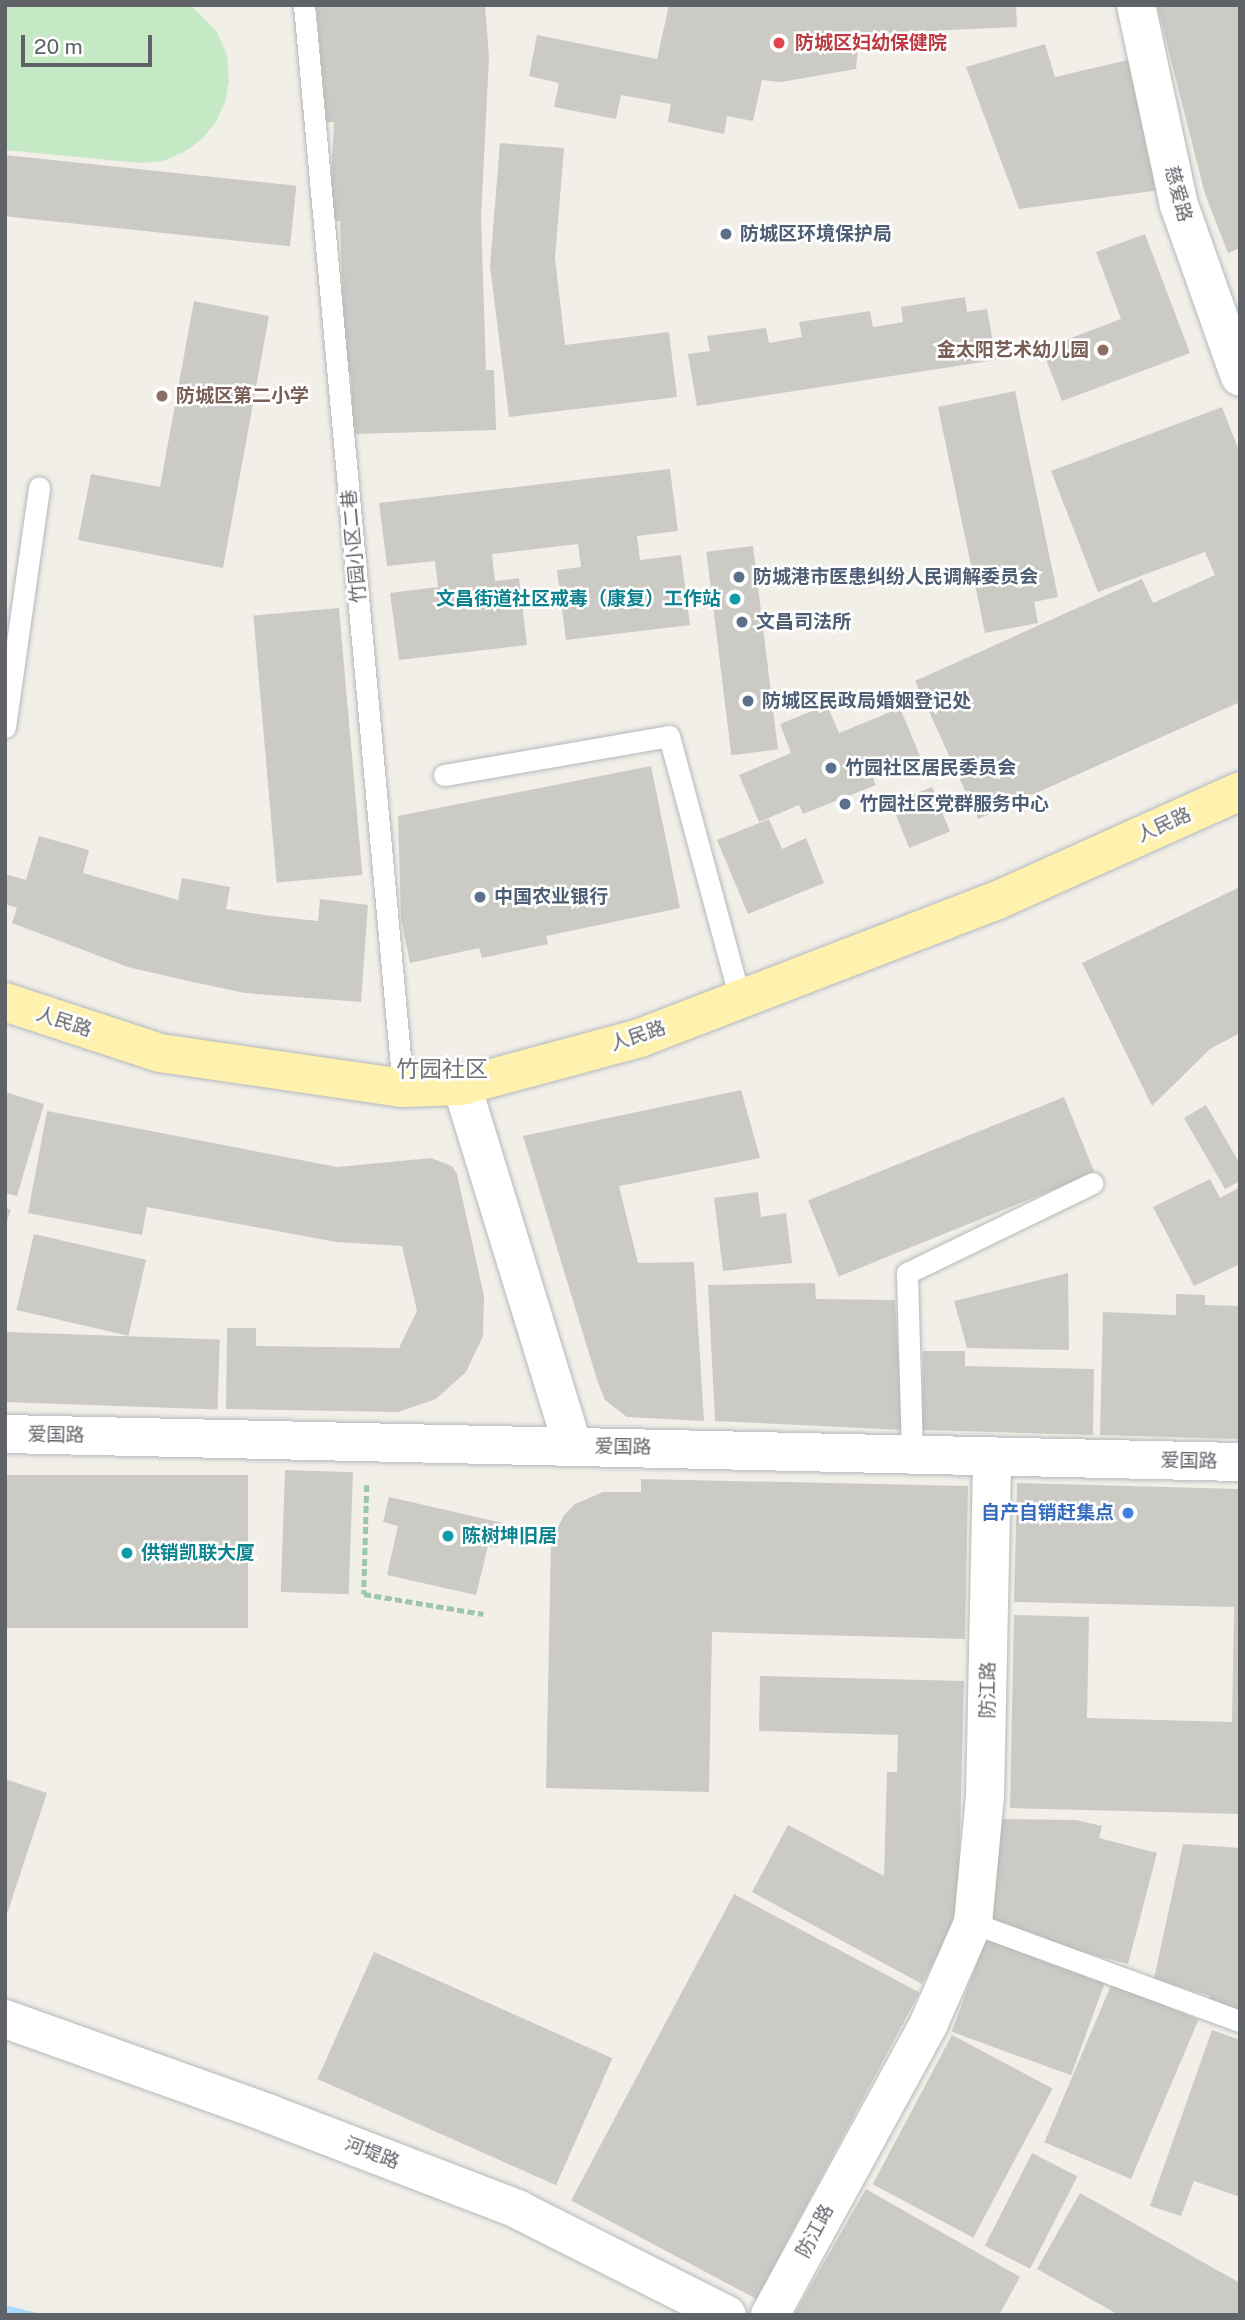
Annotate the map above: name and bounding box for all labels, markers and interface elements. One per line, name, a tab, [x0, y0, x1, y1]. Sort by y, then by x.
scale bar	[24, 21, 156, 65]
place label: 防城区妇幼保健院	[795, 32, 947, 54]
marker: 防城区妇幼保健院	[769, 33, 789, 53]
text: 20 m	[34, 34, 83, 59]
street label: 慈爱路	[1160, 164, 1196, 224]
place label: 防城区环境保护局	[740, 223, 892, 245]
marker: 防城区环境保护局	[718, 226, 734, 242]
place label: 金太阳艺术幼儿园	[937, 339, 1089, 361]
marker: 金太阳艺术幼儿园	[1095, 342, 1111, 358]
place label: 防城区第二小学	[176, 385, 309, 407]
marker: 防城区第二小学	[154, 388, 170, 404]
street label: 竹园小区二巷	[338, 488, 370, 604]
place label: 防城港市医患纠纷人民调解委员会	[753, 566, 1038, 588]
marker: 防城港市医患纠纷人民调解委员会	[731, 569, 747, 585]
place label: 文昌街道社区戒毒（康复）工作站	[436, 588, 721, 610]
marker: 文昌街道社区戒毒（康复）工作站	[727, 591, 743, 607]
place label: 文昌司法所	[756, 611, 851, 633]
marker: 文昌司法所	[734, 614, 750, 630]
place label: 防城区民政局婚姻登记处	[762, 690, 971, 712]
marker: 防城区民政局婚姻登记处	[740, 693, 756, 709]
place label: 竹园社区居民委员会	[845, 757, 1016, 779]
marker: 竹园社区居民委员会	[823, 760, 839, 776]
place label: 竹园社区党群服务中心	[859, 793, 1049, 815]
marker: 竹园社区党群服务中心	[837, 796, 853, 812]
street label: 人民路	[1133, 803, 1195, 847]
place label: 中国农业银行	[494, 886, 608, 908]
marker: 中国农业银行	[472, 889, 488, 905]
street label: 人民路	[33, 1002, 95, 1042]
street label: 人民路	[607, 1016, 669, 1056]
district label: 竹园社区	[396, 1055, 488, 1083]
street label: 爱国路	[27, 1423, 85, 1447]
street label: 爱国路	[594, 1435, 652, 1459]
street label: 爱国路	[1160, 1449, 1218, 1473]
place label: 自产自销赶集点	[981, 1502, 1114, 1524]
marker: 自产自销赶集点	[1120, 1505, 1136, 1521]
place label: 陈树坤旧居	[462, 1525, 557, 1547]
marker: 陈树坤旧居	[440, 1528, 456, 1544]
place label: 供销凯联大厦	[141, 1542, 255, 1564]
marker: 供销凯联大厦	[119, 1545, 135, 1561]
street label: 防江路	[976, 1661, 1000, 1719]
street label: 河堤路	[341, 2132, 403, 2174]
street label: 防江路	[792, 2200, 838, 2262]

